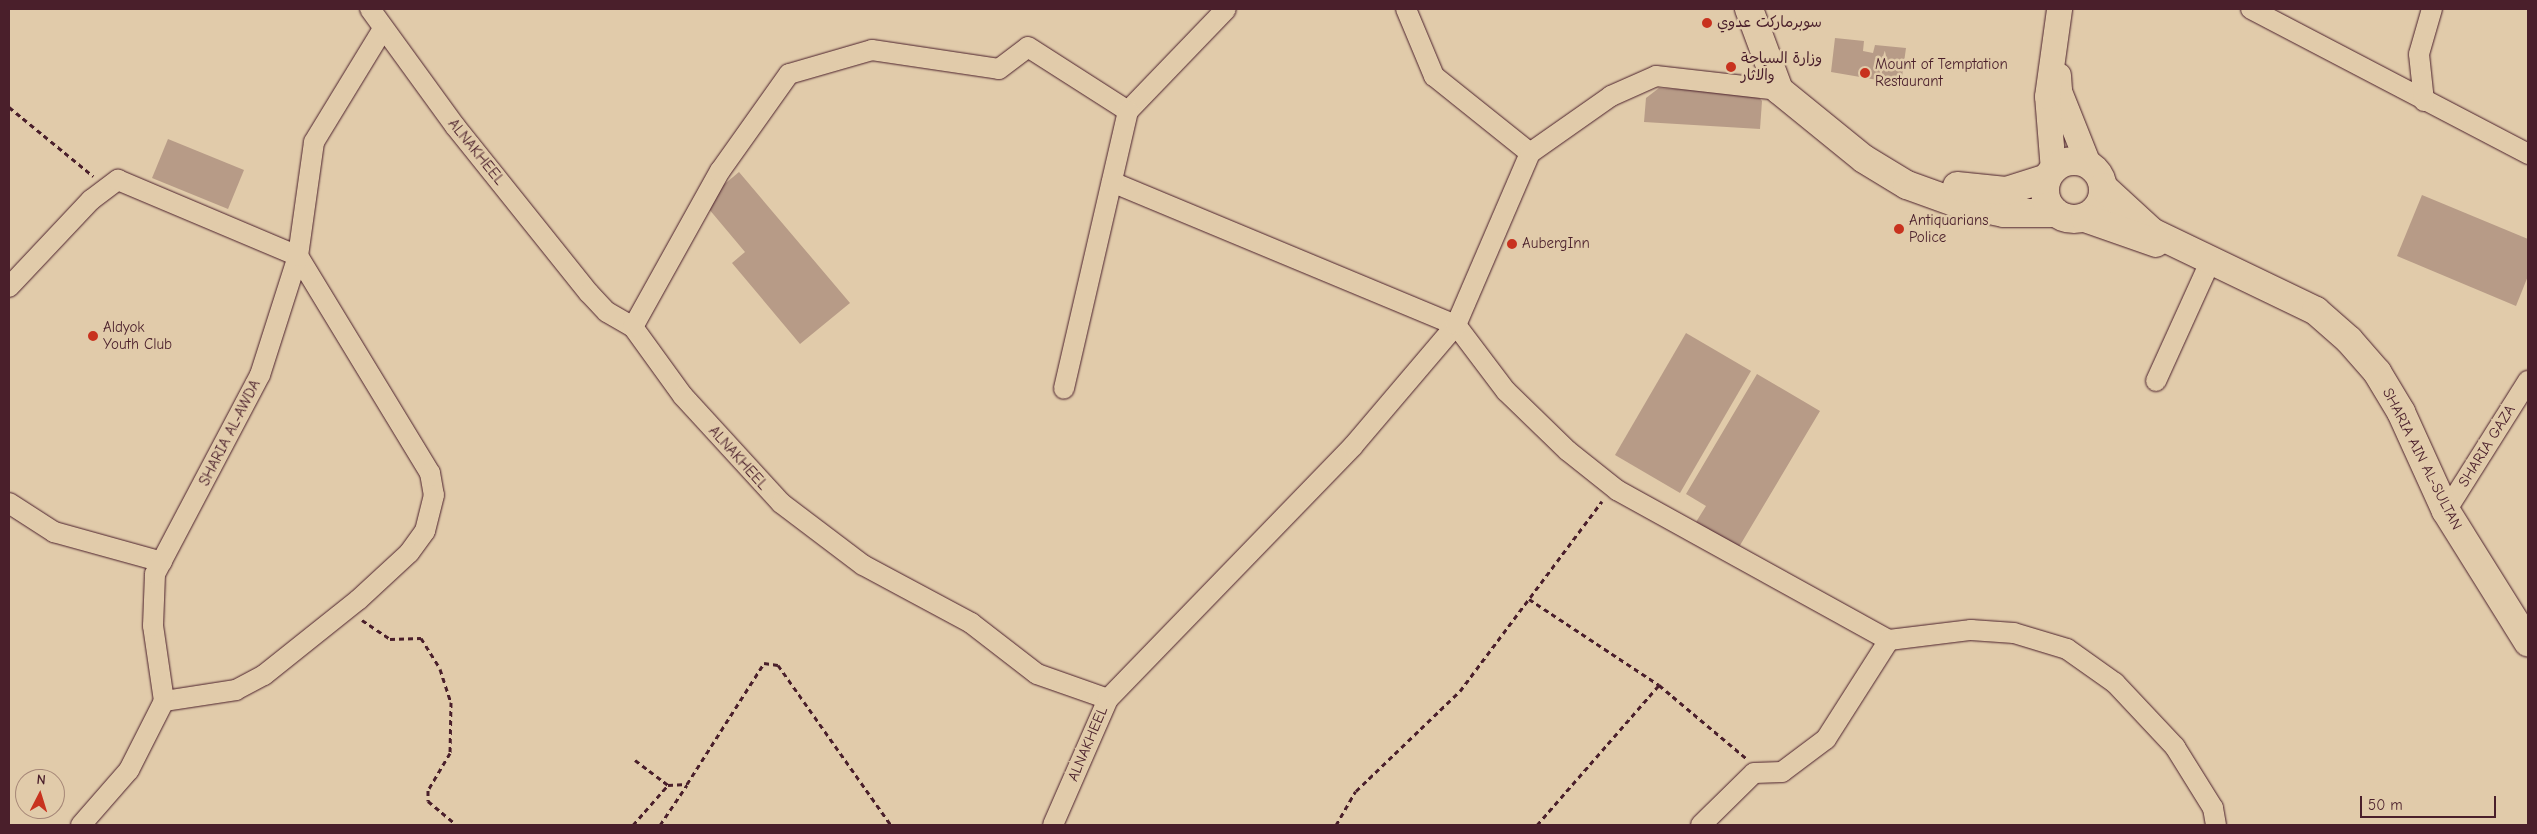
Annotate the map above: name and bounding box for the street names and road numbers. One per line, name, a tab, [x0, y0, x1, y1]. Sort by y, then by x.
street label: ALNAKHEEL	[444, 115, 508, 189]
street label: SHARIA AL-AWDA	[196, 377, 264, 489]
street label: SHARIA AIN AL-SULTAN	[2378, 385, 2466, 533]
street label: SHARIA GAZA	[2455, 402, 2519, 490]
street label: ALNAKHEEL	[705, 422, 771, 494]
street label: ALNAKHEEL	[1064, 704, 1112, 784]

